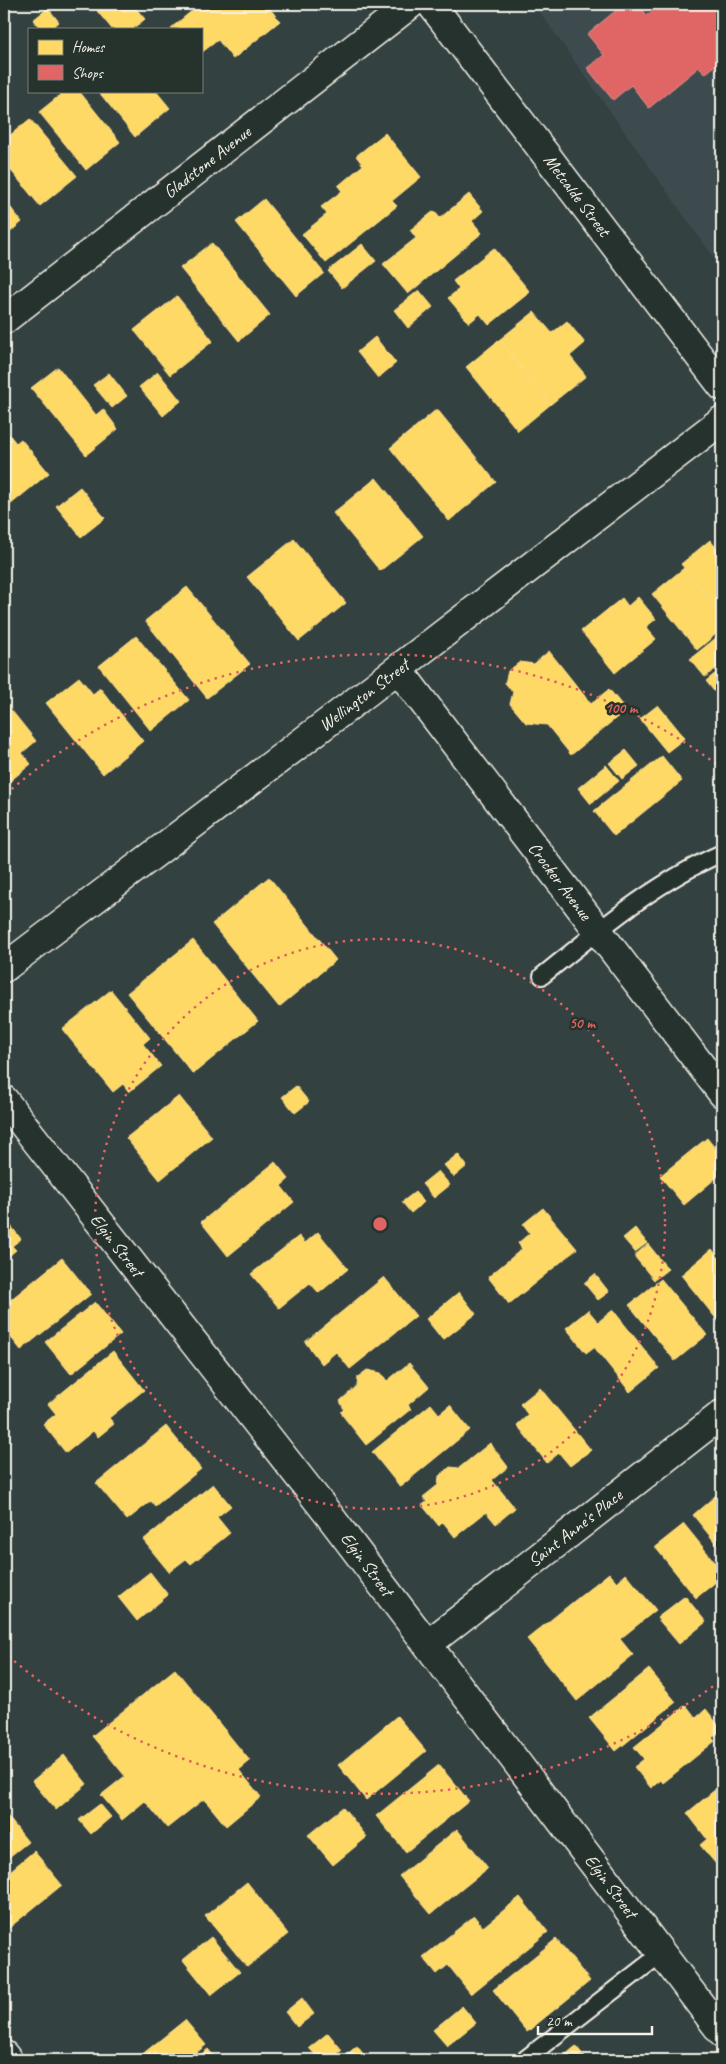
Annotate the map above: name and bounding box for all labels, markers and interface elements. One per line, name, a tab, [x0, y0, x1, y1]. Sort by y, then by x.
legend	[28, 28, 202, 92]
text: Homes	[72, 38, 106, 57]
text: Shops	[72, 64, 105, 83]
street label: Gladstone Avenue	[159, 120, 256, 203]
street label: Metcalde Street	[539, 149, 616, 242]
street label: Wellington Street	[315, 652, 416, 736]
text: 100 m	[605, 699, 639, 718]
street label: Crocker Avenue	[523, 837, 597, 925]
text: 50 m	[569, 1014, 596, 1033]
street label: Elgin Street	[86, 1209, 150, 1283]
centre of rings	[371, 1215, 389, 1233]
street label: Saint Anne's Place	[523, 1484, 627, 1572]
street label: Elgin Street	[336, 1528, 400, 1603]
street label: Elgin Street	[580, 1850, 644, 1925]
scale bar	[538, 2004, 652, 2036]
text: 20 m	[546, 2012, 573, 2031]

